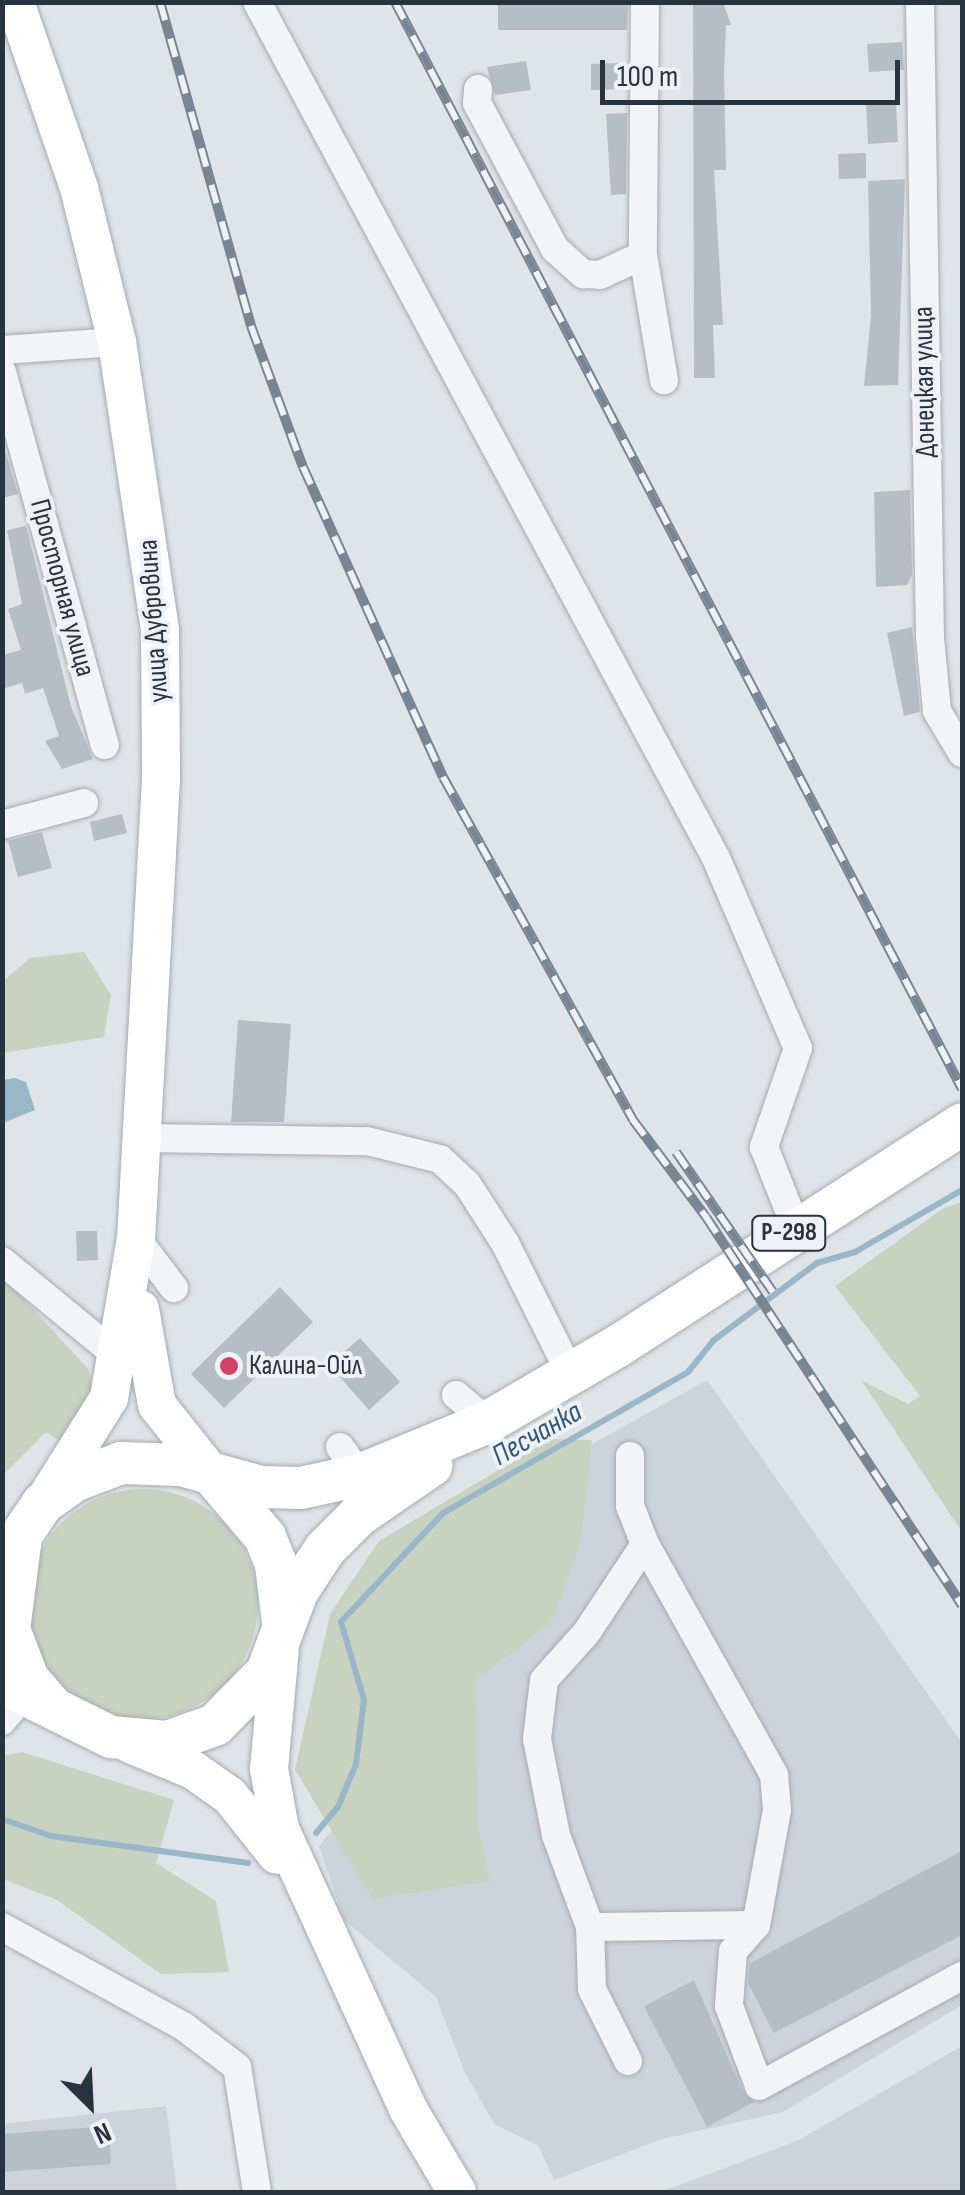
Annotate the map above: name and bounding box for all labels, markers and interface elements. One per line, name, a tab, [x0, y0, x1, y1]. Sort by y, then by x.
scale bar	[605, 40, 905, 102]
text: 100 m	[617, 59, 678, 95]
street label: Донецкая улица	[907, 306, 943, 458]
street label: Просторная улица	[22, 496, 102, 680]
street label: улица Дубровина	[132, 538, 176, 704]
road number: Р-298	[749, 1213, 829, 1253]
place label: Калина-Ойл	[249, 1349, 362, 1383]
marker: Калина-Ойл	[218, 1355, 240, 1377]
water label: Песчанка	[486, 1394, 588, 1474]
north arrow	[40, 2055, 140, 2155]
text: N	[89, 2115, 116, 2151]

